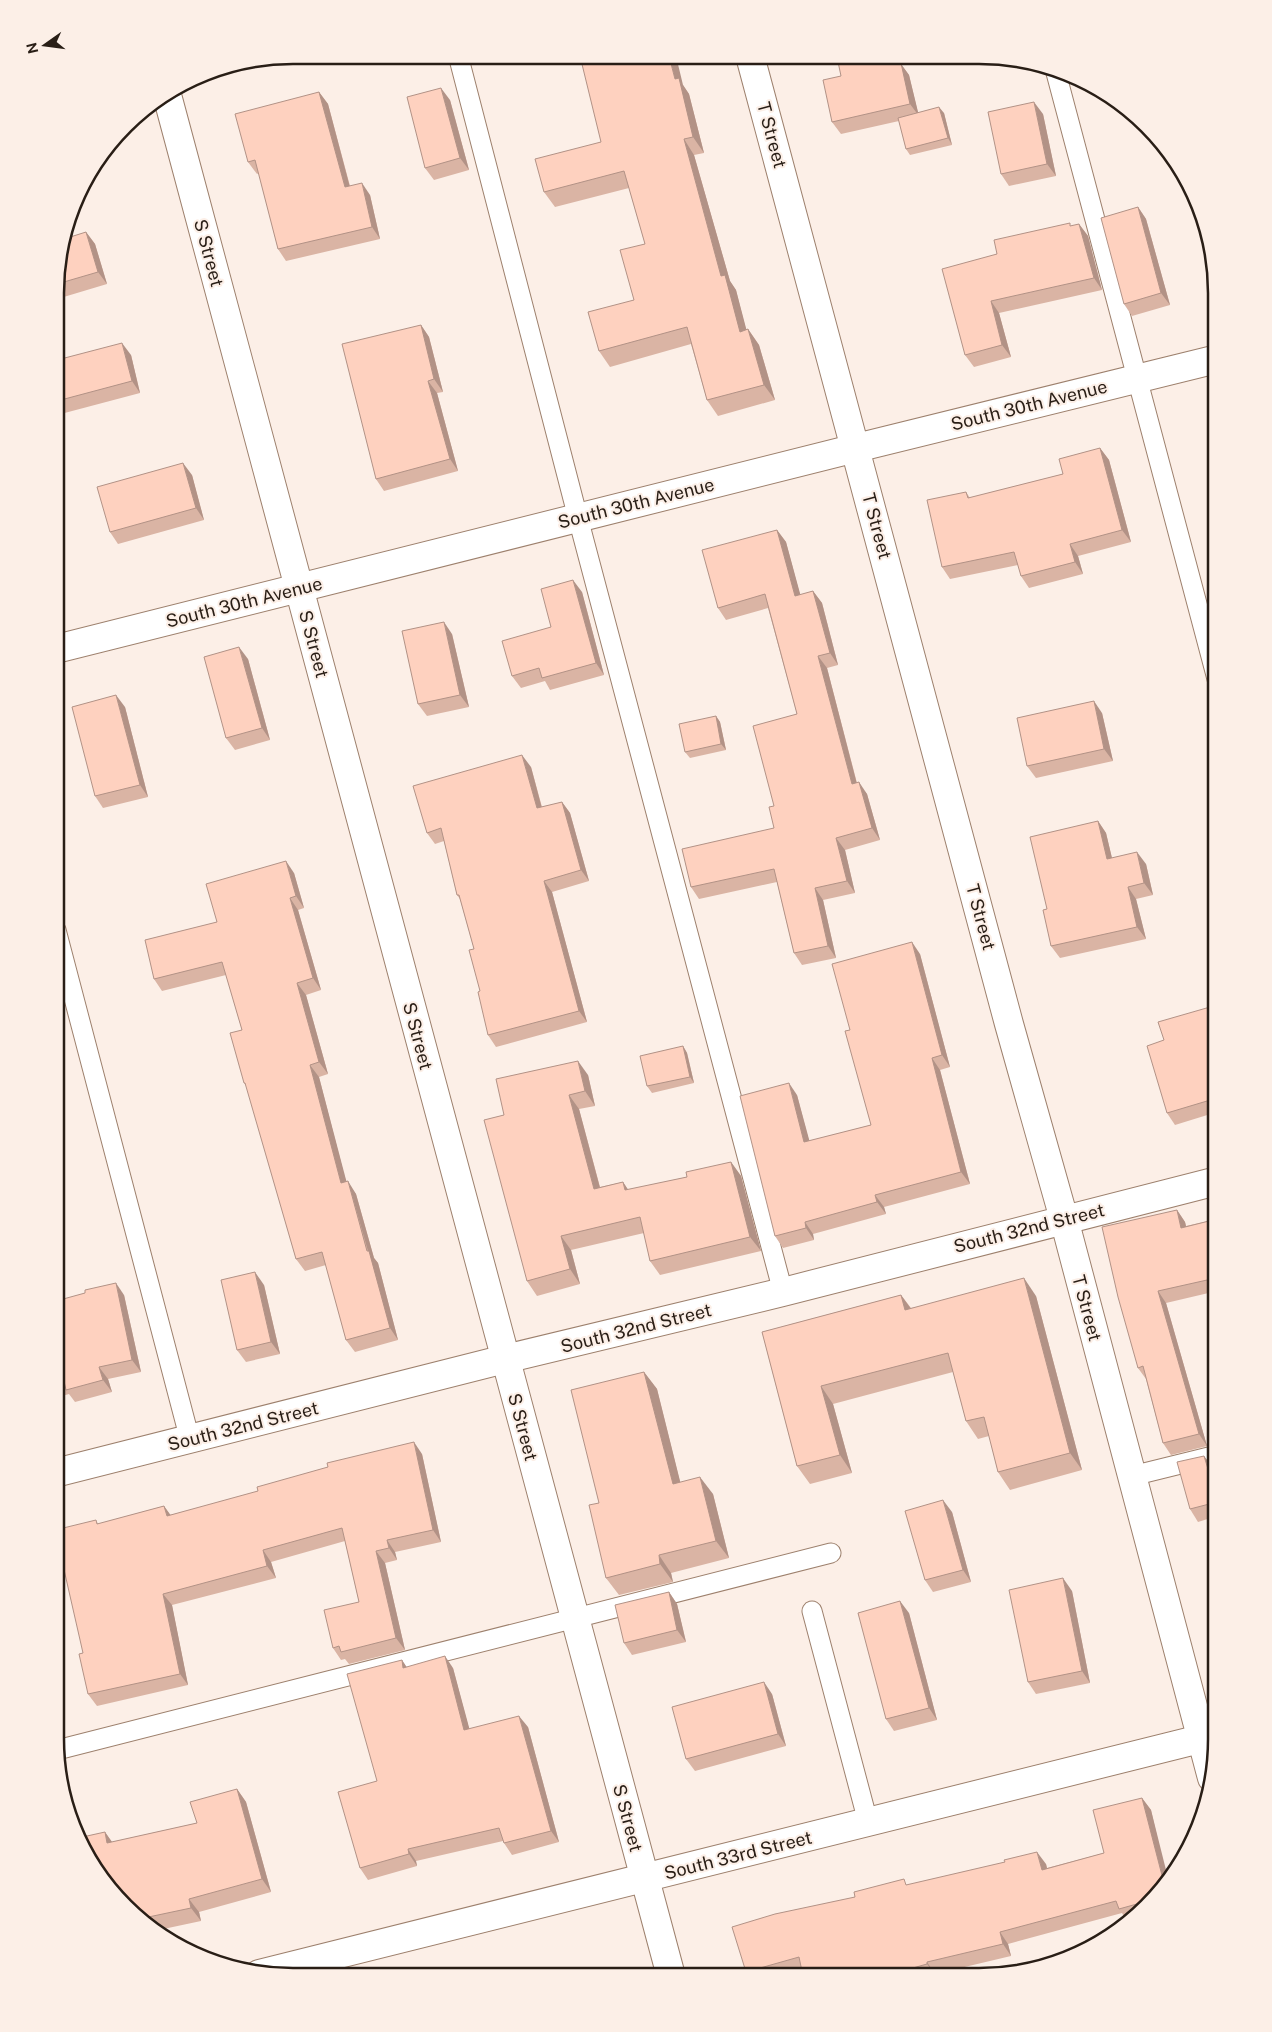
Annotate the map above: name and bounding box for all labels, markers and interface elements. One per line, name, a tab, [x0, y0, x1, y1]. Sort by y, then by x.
north arrow	[20, 20, 70, 70]
text: N	[23, 41, 41, 55]
street label: T Street	[753, 100, 791, 170]
street label: S Street	[190, 217, 228, 289]
street label: South 30th Avenue	[949, 375, 1109, 435]
street label: South 30th Avenue	[556, 473, 716, 533]
street label: T Street	[858, 491, 896, 561]
street label: South 30th Avenue	[164, 572, 324, 632]
street label: S Street	[295, 608, 333, 680]
street label: T Street	[962, 882, 1000, 952]
street label: S Street	[399, 1000, 437, 1072]
street label: South 32nd Street	[951, 1199, 1107, 1257]
street label: T Street	[1068, 1273, 1106, 1343]
street label: South 32nd Street	[558, 1299, 714, 1357]
street label: S Street	[504, 1391, 542, 1463]
street label: South 32nd Street	[165, 1397, 321, 1455]
street label: S Street	[609, 1782, 647, 1854]
street label: South 33rd Street	[662, 1826, 814, 1884]

